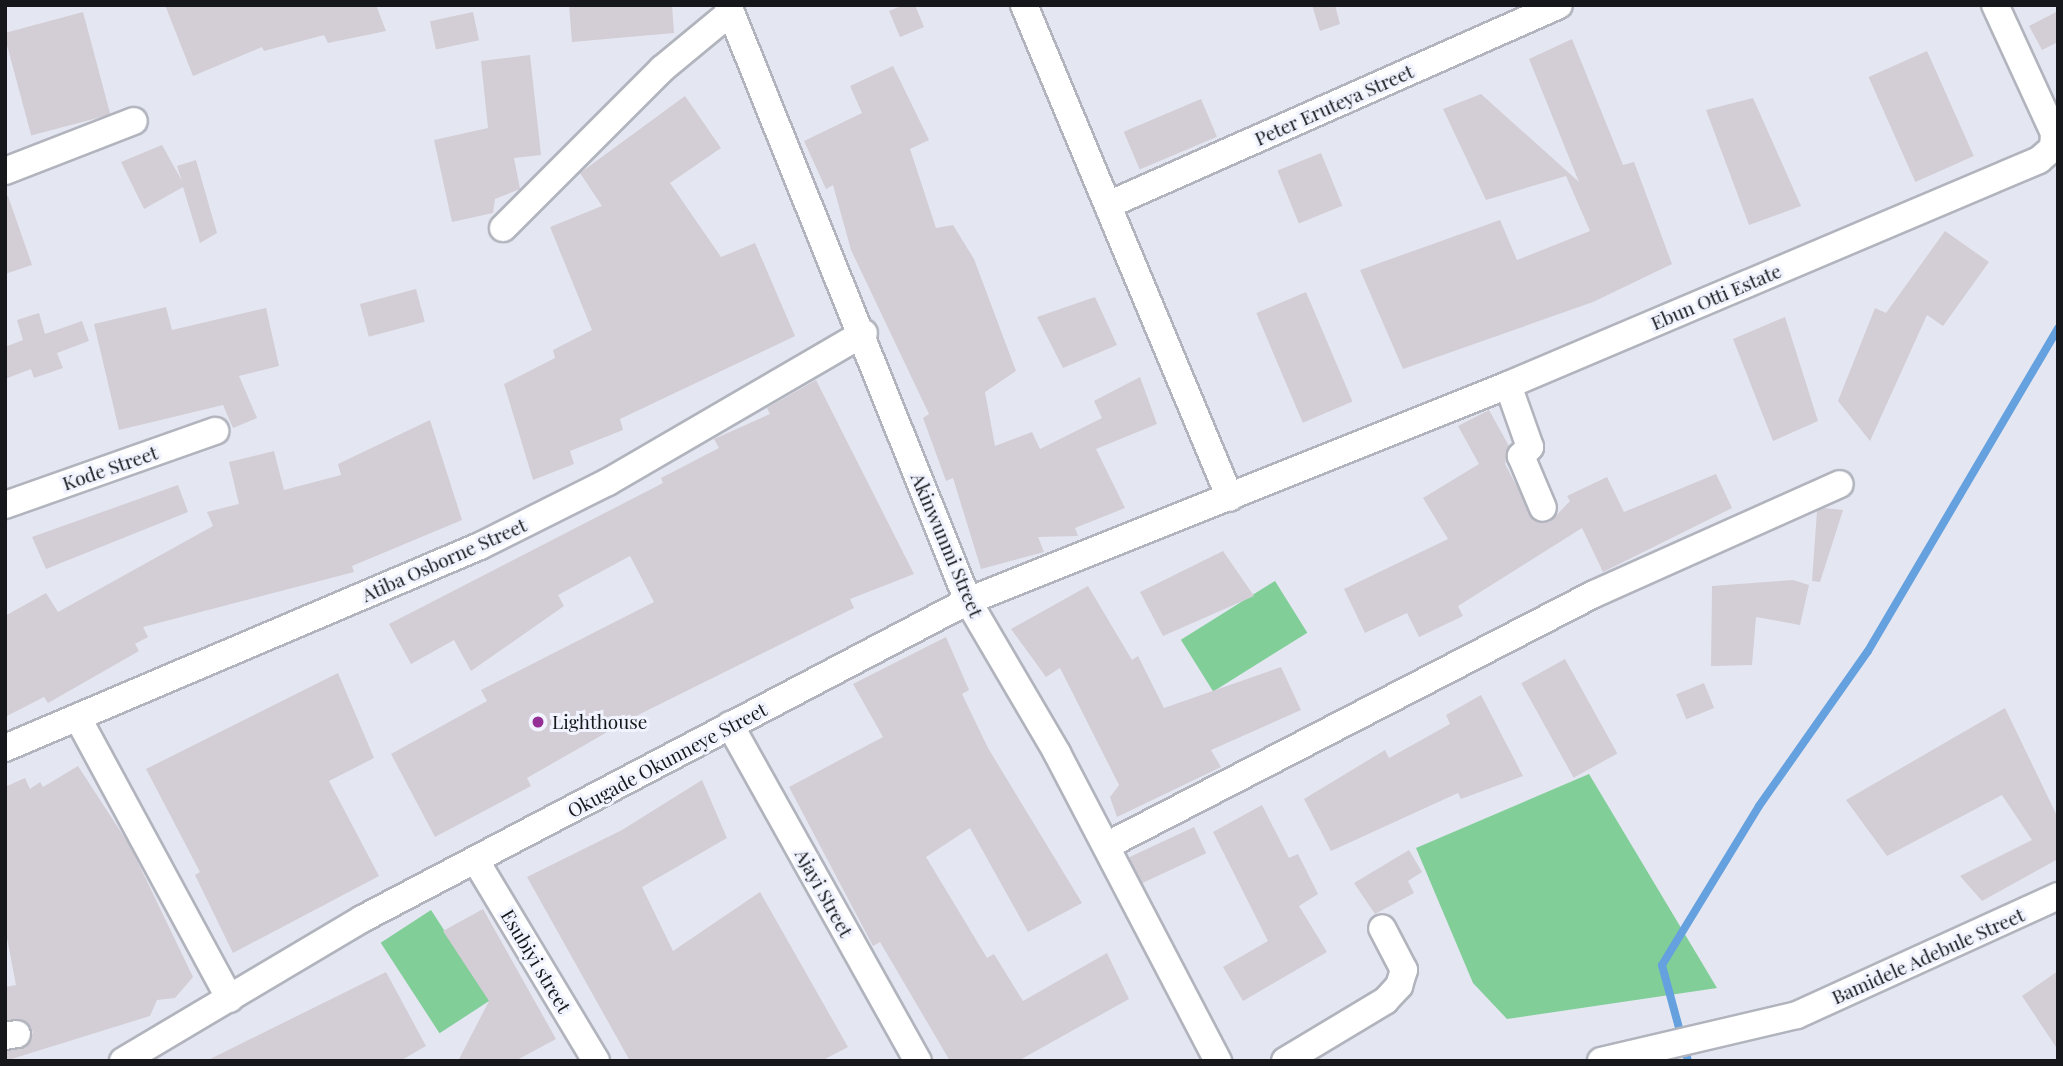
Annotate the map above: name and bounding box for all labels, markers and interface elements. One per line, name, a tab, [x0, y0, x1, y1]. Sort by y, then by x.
street label: Peter Eruteya Street	[1251, 60, 1417, 150]
street label: Ebun Otti Estate	[1648, 259, 1784, 335]
street label: Kode Street	[59, 441, 161, 495]
street label: Akinwunmi Street	[906, 470, 988, 620]
street label: Atiba Osborne Street	[358, 513, 530, 607]
street label: Okugade Okunneye Street	[564, 698, 770, 822]
place label: Lighthouse	[552, 711, 647, 733]
marker: Lighthouse	[530, 714, 546, 730]
street label: Ajayi Street	[790, 845, 858, 941]
street label: Bamidele Adebule Street	[1828, 903, 2028, 1009]
street label: Esubiyi street	[496, 905, 576, 1017]

